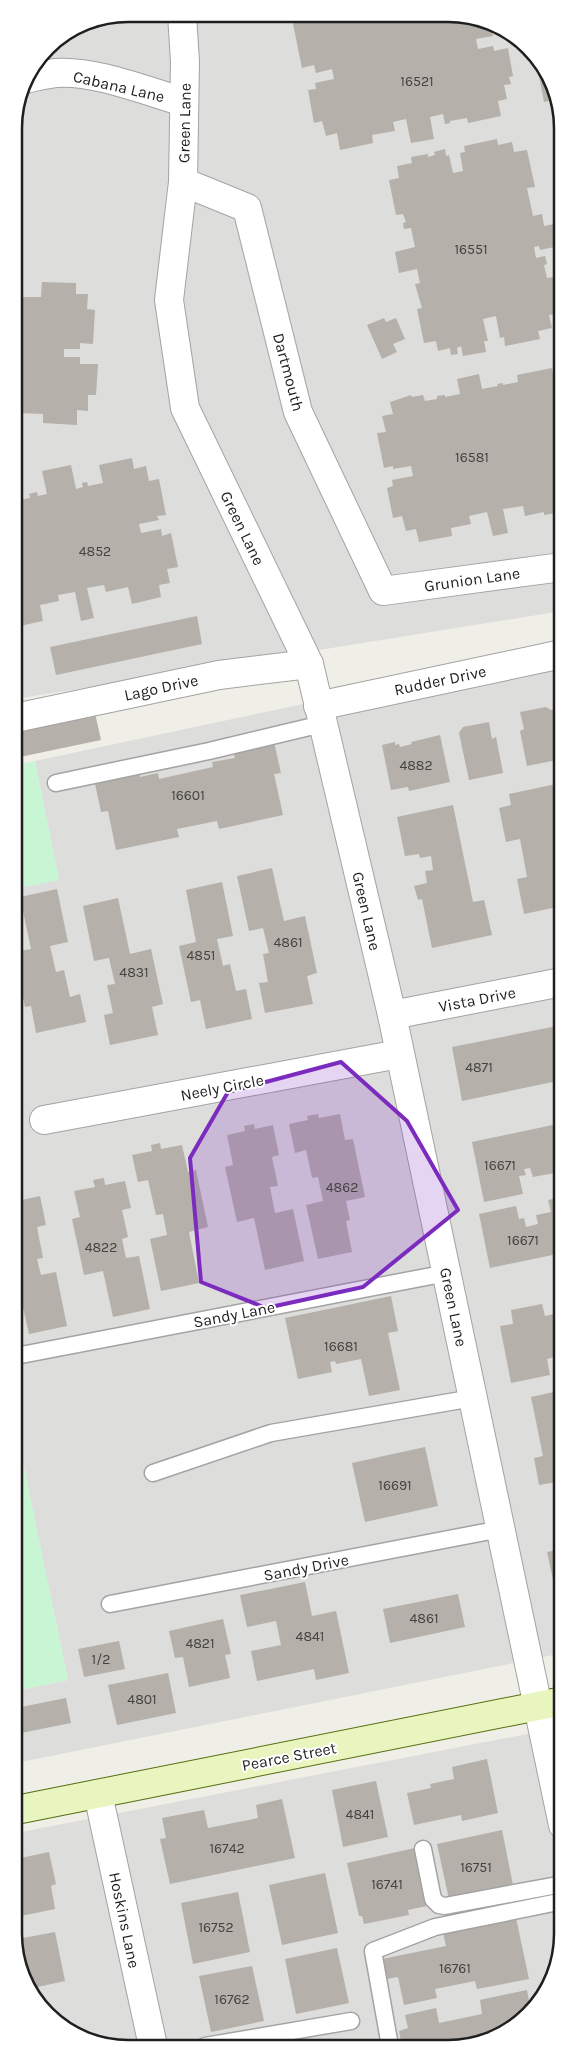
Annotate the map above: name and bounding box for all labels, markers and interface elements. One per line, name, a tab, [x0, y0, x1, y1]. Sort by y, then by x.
street label: Cabana Lane	[71, 67, 166, 106]
house number: 16521	[400, 73, 434, 90]
street label: Green Lane	[174, 83, 195, 163]
house number: 16551	[454, 241, 488, 258]
street label: Dartmouth	[269, 331, 308, 413]
house number: 16581	[455, 449, 489, 466]
street label: Green Lane	[216, 488, 269, 568]
house number: 4852	[79, 543, 111, 560]
street label: Grunion Lane	[423, 563, 521, 596]
street label: Rudder Drive	[392, 661, 488, 700]
street label: Lago Drive	[122, 670, 200, 705]
house number: 4882	[399, 757, 433, 774]
house number: 16601	[171, 787, 205, 804]
street label: Green Lane	[348, 870, 385, 952]
house number: 4861	[273, 934, 303, 951]
house number: 4851	[187, 947, 215, 964]
house number: 4831	[119, 964, 149, 981]
street label: Vista Drive	[437, 983, 517, 1016]
house number: 4871	[465, 1059, 493, 1076]
street label: Neely Circle	[179, 1070, 265, 1105]
house number: 16671	[484, 1157, 516, 1174]
house number: 4862	[326, 1179, 358, 1196]
house number: 16671	[507, 1232, 539, 1249]
house number: 4822	[85, 1239, 117, 1256]
street label: Green Lane	[436, 1266, 471, 1348]
street label: Sandy Lane	[192, 1297, 277, 1332]
house number: 16681	[324, 1338, 358, 1355]
house number: 16691	[378, 1477, 412, 1494]
street label: Sandy Drive	[262, 1550, 350, 1585]
house number: 4861	[409, 1610, 439, 1627]
house number: 4841	[296, 1628, 324, 1645]
house number: 4821	[185, 1635, 215, 1652]
house number: 1/2	[92, 1651, 110, 1668]
house number: 4801	[127, 1691, 157, 1708]
street label: Pearce Street	[240, 1738, 338, 1775]
house number: 4841	[346, 1806, 374, 1823]
house number: 16742	[209, 1840, 245, 1857]
house number: 16751	[460, 1859, 492, 1876]
street label: Hoskins Lane	[105, 1870, 144, 1970]
house number: 16741	[371, 1876, 403, 1893]
house number: 16752	[198, 1919, 234, 1936]
house number: 16761	[439, 1960, 471, 1977]
house number: 16762	[214, 1991, 250, 2008]

